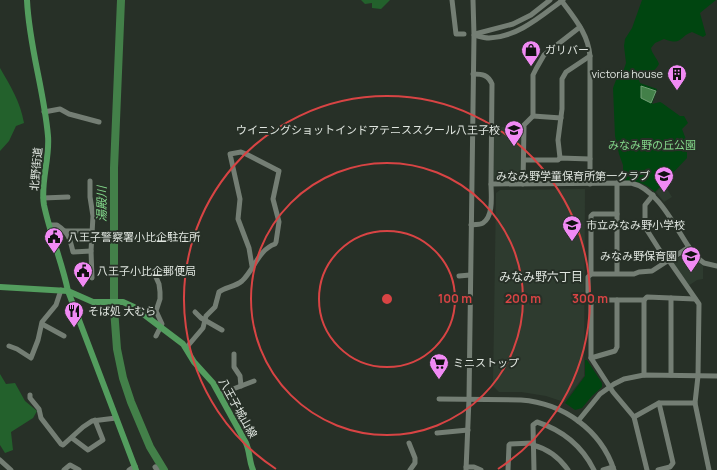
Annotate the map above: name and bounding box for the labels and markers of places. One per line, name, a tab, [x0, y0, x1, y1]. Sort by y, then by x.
shop icon: ガリバー	[520, 39, 542, 67]
place label: ガリバー	[545, 42, 589, 57]
building icon: victoria house	[666, 63, 688, 91]
place label: victoria house	[591, 66, 664, 81]
school or university icon: ウイニングショットインドアテニススクール八王子校	[503, 119, 525, 147]
place label: ウイニングショットインドアテニススクール八王子校	[236, 122, 500, 137]
school or university icon: みなみ野学童保育所第一クラブ	[653, 165, 675, 193]
place label: みなみ野学童保育所第一クラブ	[496, 168, 650, 183]
school or university icon: 市立みなみ野小学校	[561, 214, 583, 242]
place label: 市立みなみ野小学校	[586, 217, 685, 232]
public building icon: 八王子警察署小比企駐在所	[43, 226, 65, 254]
place label: 八王子警察署小比企駐在所	[68, 229, 201, 244]
school or university icon: みなみ野保育園	[680, 245, 702, 273]
place label: みなみ野保育園	[600, 248, 677, 263]
public building icon: 八王子小比企郵便局	[72, 260, 94, 288]
place label: 八王子小比企郵便局	[97, 263, 196, 278]
centre of rings	[380, 292, 394, 306]
restaurant icon: そば処 大むら	[63, 300, 85, 328]
place label: そば処 大むら	[88, 303, 156, 318]
supermarket icon: ミニストップ	[428, 352, 450, 380]
place label: ミニストップ	[453, 355, 519, 370]

